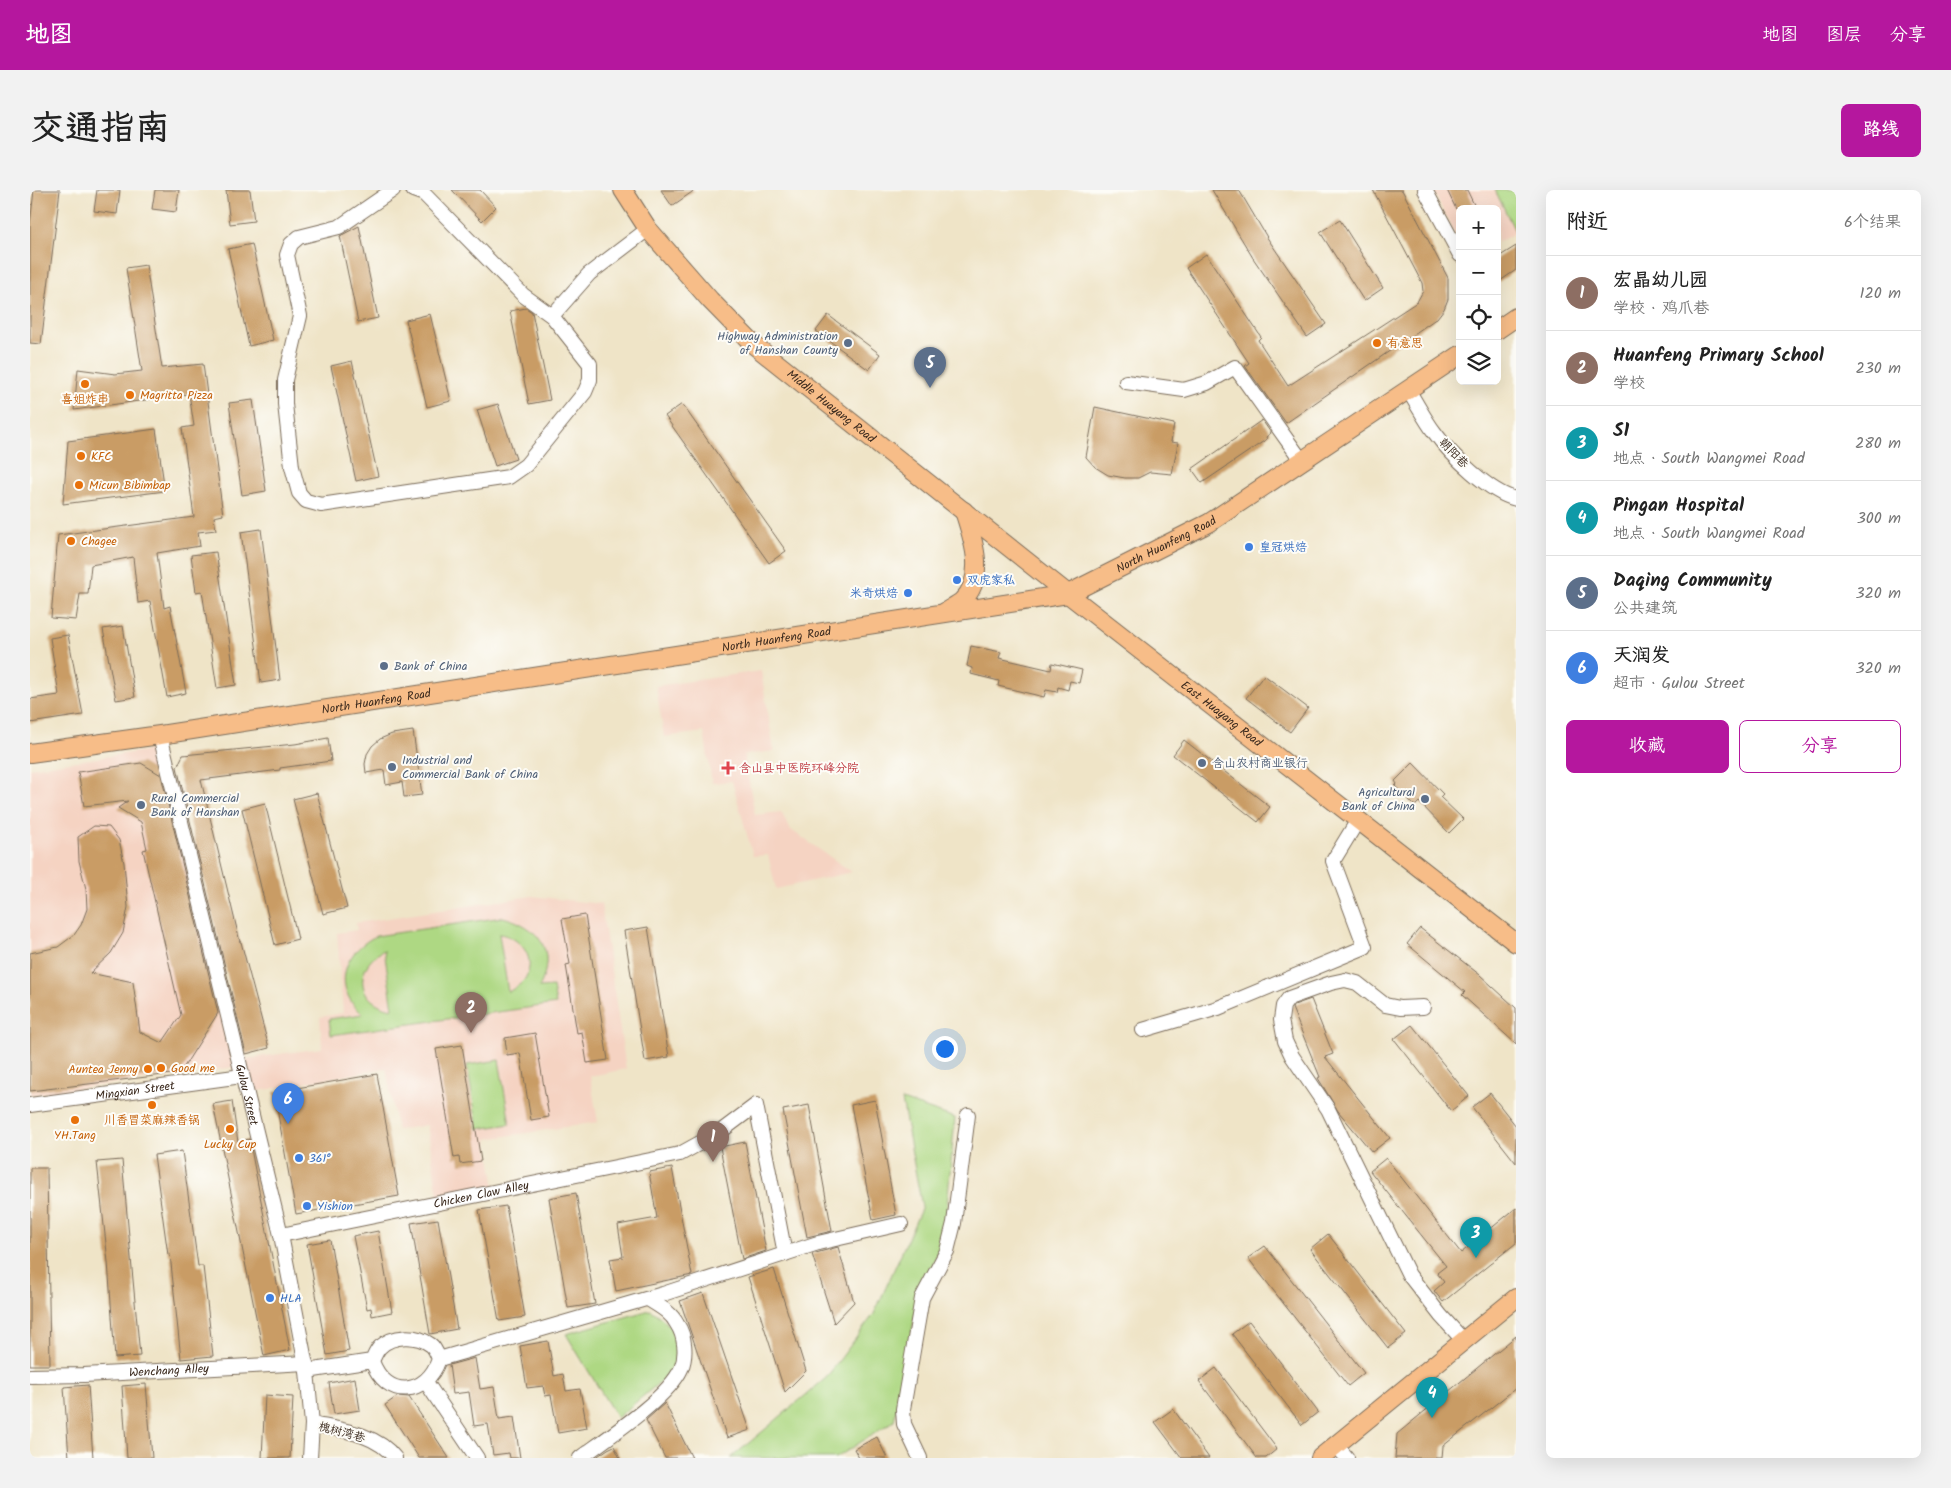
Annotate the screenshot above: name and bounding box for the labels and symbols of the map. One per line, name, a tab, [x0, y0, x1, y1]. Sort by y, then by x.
place label: Highway Administration of Hanshan County	[717, 327, 838, 360]
place label: 有意思	[1387, 334, 1423, 353]
marker: Highway Administration of Hanshan County	[842, 337, 854, 349]
marker: 有意思	[1371, 337, 1383, 349]
pin: 5	[914, 347, 946, 388]
street label: Middle Huayang Road	[782, 365, 880, 449]
marker: 喜姐炸串	[79, 378, 91, 390]
place label: Magritta Pizza	[140, 386, 213, 405]
marker: Magritta Pizza	[124, 389, 136, 401]
place label: 喜姐炸串	[61, 390, 109, 409]
street label: 朝阳巷	[1434, 434, 1473, 473]
place label: KFC	[91, 447, 112, 466]
marker: KFC	[75, 450, 87, 462]
place label: Micun Bibimbap	[89, 476, 171, 495]
marker: Micun Bibimbap	[73, 479, 85, 491]
street label: North Huanfeng Road	[1113, 511, 1221, 578]
place label: Chagee	[81, 532, 117, 551]
marker: Chagee	[65, 535, 77, 547]
place label: 皇冠烘焙	[1259, 538, 1307, 557]
marker: 皇冠烘焙	[1243, 541, 1255, 553]
place label: 双虎家私	[967, 571, 1015, 590]
marker: 双虎家私	[951, 574, 963, 586]
place label: 米奇烘焙	[850, 584, 898, 603]
marker: 米奇烘焙	[902, 587, 914, 599]
street label: North Huanfeng Road	[721, 622, 833, 658]
place label: Bank of China	[394, 657, 468, 676]
marker: Bank of China	[378, 660, 390, 672]
street label: East Huayang Road	[1176, 676, 1267, 753]
street label: North Huanfeng Road	[320, 684, 433, 720]
place label: Industrial and Commercial Bank of China	[402, 751, 538, 784]
place label: 含山农村商业银行	[1212, 754, 1308, 773]
marker: 含山农村商业银行	[1196, 757, 1208, 769]
place label: 含山县中医院环峰分院	[739, 759, 859, 778]
marker: Industrial and Commercial Bank of China	[386, 761, 398, 773]
marker: 含山县中医院环峰分院	[721, 761, 735, 775]
place label: Agricultural Bank of China	[1342, 783, 1415, 816]
place label: Rural Commercial Bank of Hanshan	[151, 789, 240, 822]
marker: Agricultural Bank of China	[1419, 793, 1431, 805]
marker: Rural Commercial Bank of Hanshan	[135, 799, 147, 811]
pin: 2	[455, 992, 487, 1033]
your location	[932, 1036, 958, 1062]
place label: Good me	[171, 1059, 216, 1078]
place label: Auntea Jenny	[69, 1060, 138, 1079]
marker: Good me	[155, 1062, 167, 1074]
street label: Gulou Street	[230, 1062, 263, 1128]
marker: Auntea Jenny	[142, 1063, 154, 1075]
street label: Mingxian Street	[94, 1076, 176, 1106]
pin: 6	[272, 1083, 304, 1124]
marker: 川香冒菜麻辣香锅	[146, 1099, 158, 1111]
place label: 川香冒菜麻辣香锅	[104, 1111, 200, 1130]
marker: YH.Tang	[69, 1114, 81, 1126]
pin: 1	[697, 1121, 729, 1162]
marker: Lucky Cup	[224, 1123, 236, 1135]
place label: YH.Tang	[54, 1126, 96, 1145]
place label: Lucky Cup	[204, 1135, 256, 1154]
place label: 361°	[309, 1149, 331, 1168]
marker: 361°	[293, 1152, 305, 1164]
street label: Chicken Claw Alley	[432, 1176, 531, 1214]
place label: Yishion	[317, 1197, 353, 1216]
marker: Yishion	[301, 1200, 313, 1212]
pin: 3	[1460, 1217, 1492, 1258]
place label: HLA	[280, 1289, 302, 1308]
marker: HLA	[264, 1292, 276, 1304]
street label: Wenchang Alley	[129, 1359, 210, 1383]
pin: 4	[1416, 1377, 1448, 1418]
street label: 槐树湾巷	[316, 1417, 368, 1448]

